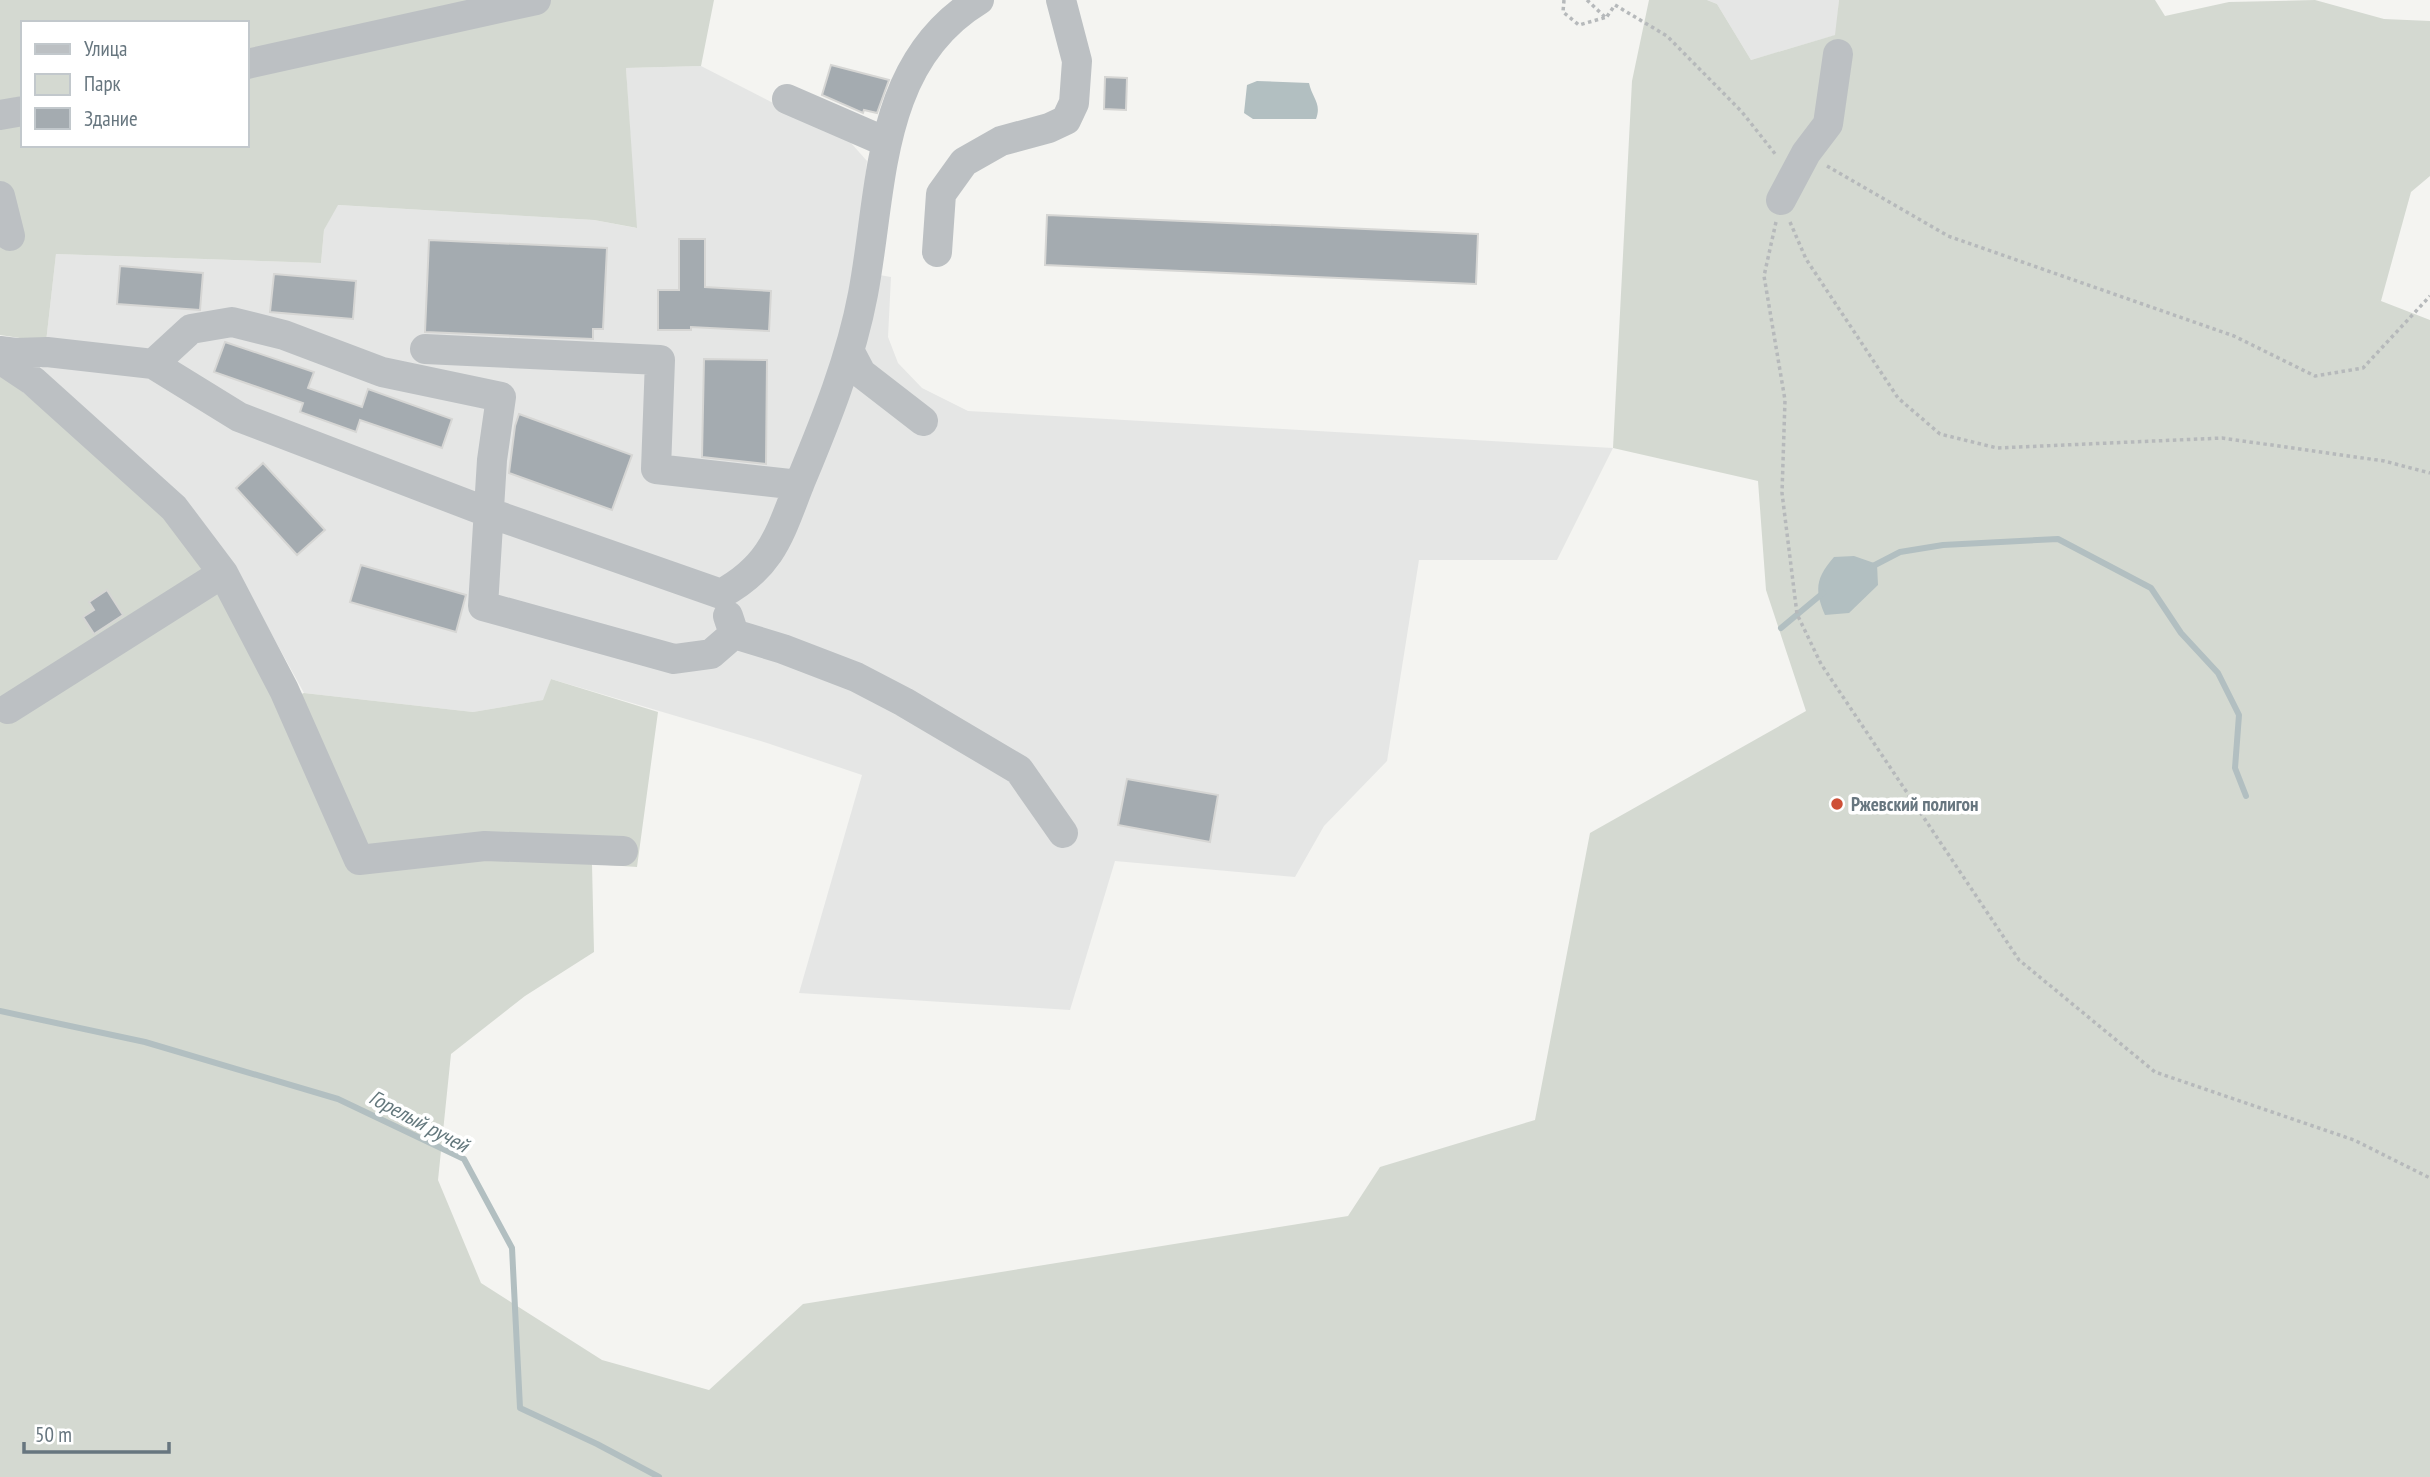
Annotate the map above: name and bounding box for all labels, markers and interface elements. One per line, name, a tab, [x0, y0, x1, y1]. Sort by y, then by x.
legend	[21, 21, 248, 147]
text: Улица	[84, 35, 127, 62]
text: Парк	[84, 70, 121, 97]
text: Здание	[84, 105, 138, 132]
place label: Ржевский полигон	[1851, 792, 1978, 816]
marker: Ржевский полигон	[1829, 796, 1845, 812]
water label: Горелый ручей	[365, 1084, 475, 1159]
scale bar	[24, 1410, 170, 1454]
text: 50 m	[35, 1421, 72, 1448]

